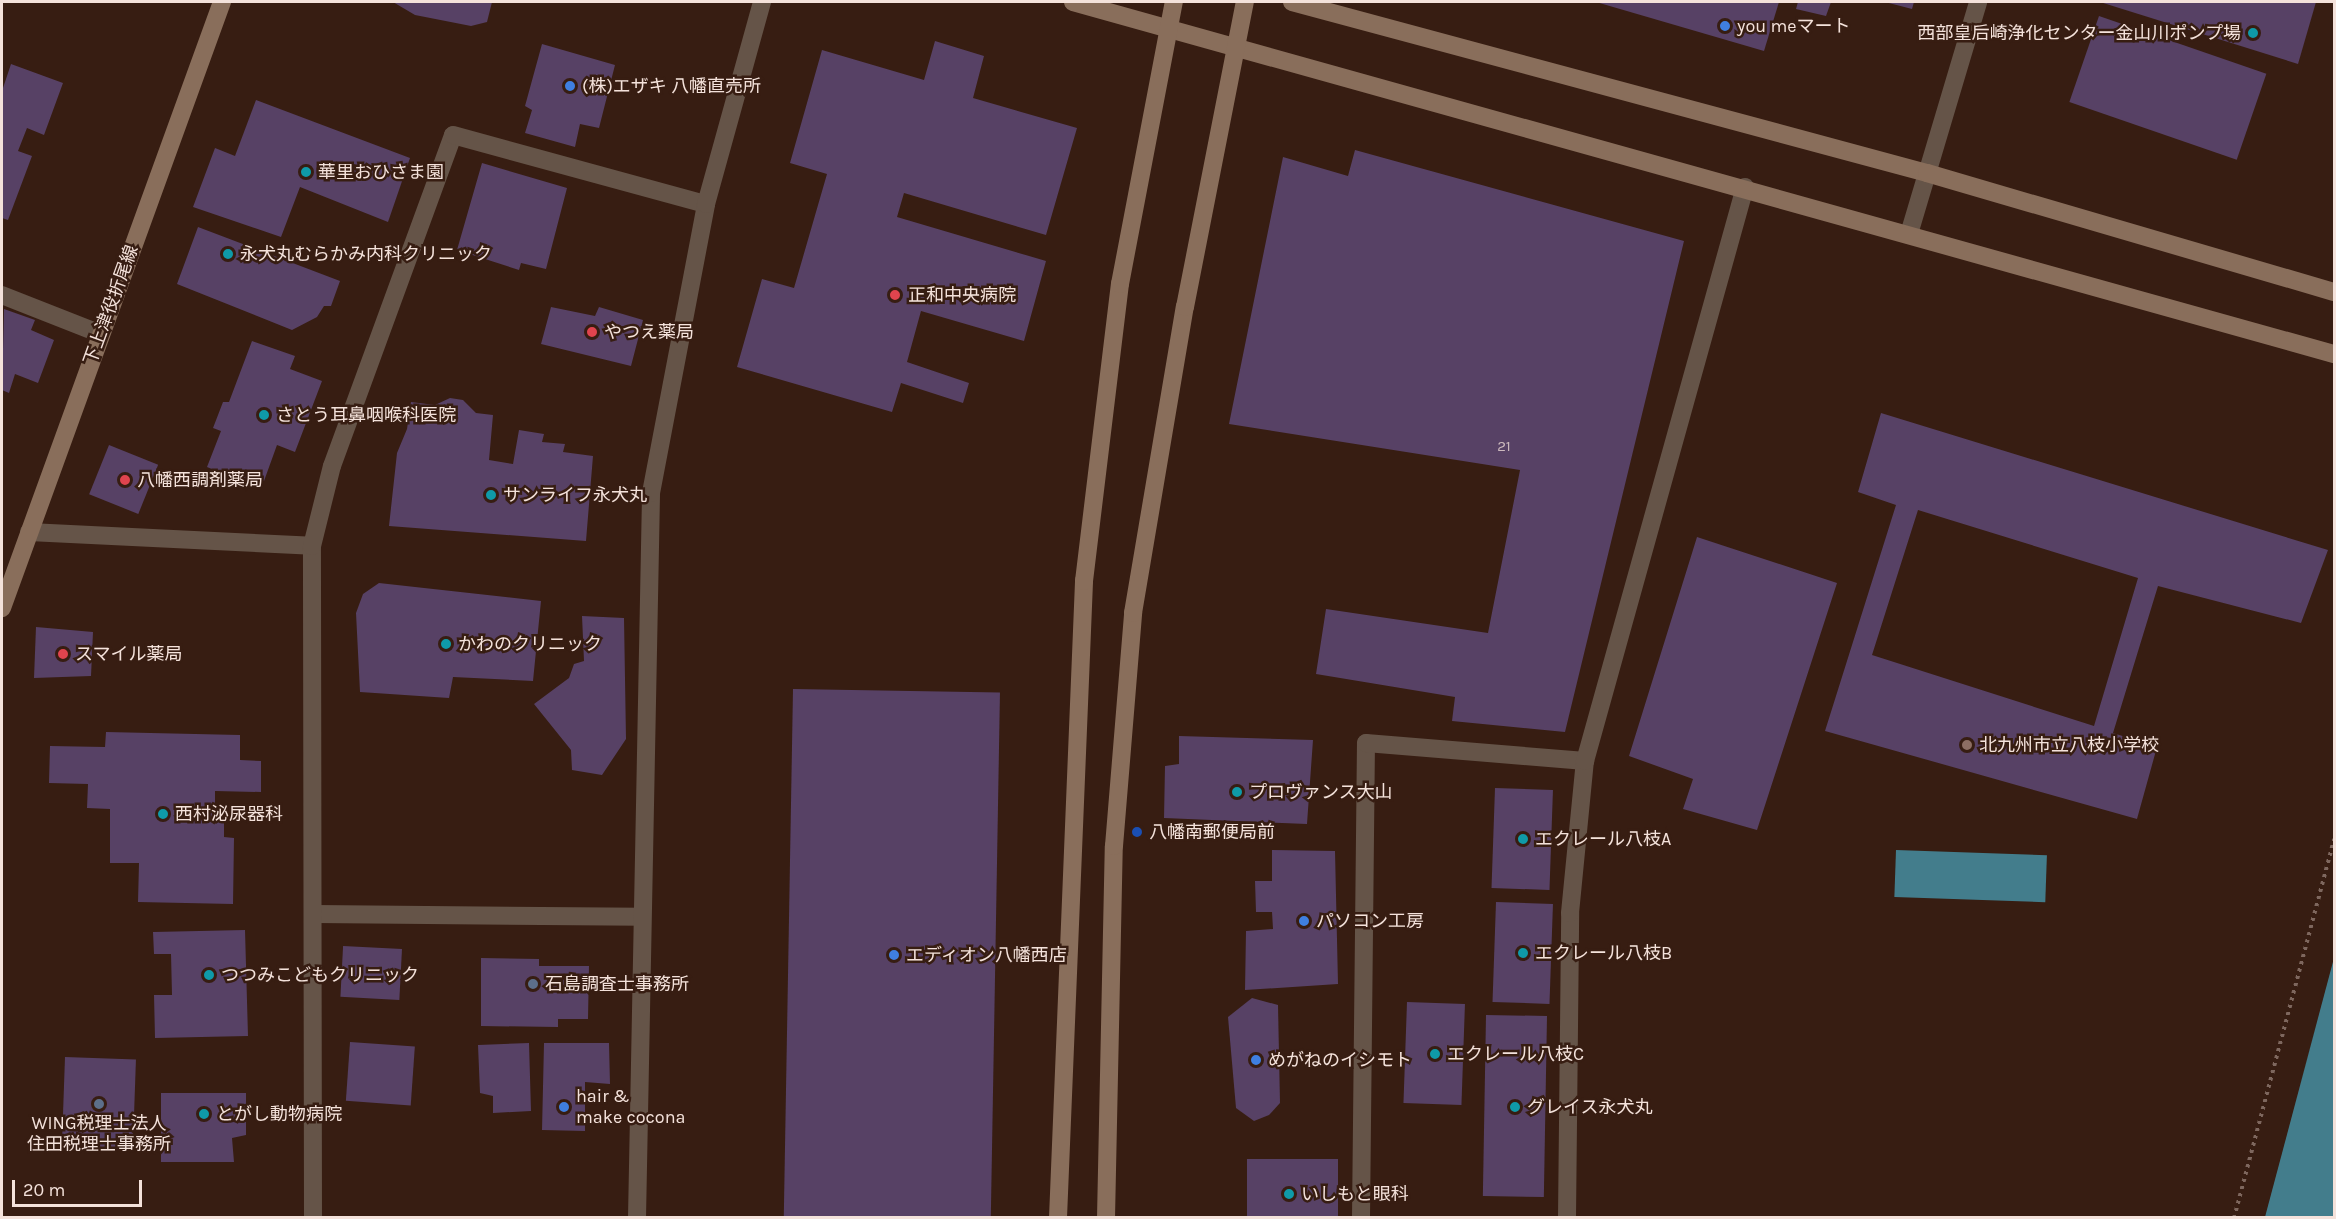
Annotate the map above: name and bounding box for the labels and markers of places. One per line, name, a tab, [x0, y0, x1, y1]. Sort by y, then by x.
place label: you meマート	[1737, 15, 1850, 37]
marker: you meマート	[1718, 19, 1732, 33]
place label: 西部皇后崎浄化センター金山川ポンプ場	[1917, 22, 2241, 44]
marker: 西部皇后崎浄化センター金山川ポンプ場	[2246, 26, 2260, 40]
place label: (株)エザキ 八幡直売所	[582, 75, 761, 97]
marker: (株)エザキ 八幡直売所	[563, 79, 577, 93]
place label: 華里おひさま園	[318, 161, 444, 183]
marker: 華里おひさま園	[299, 165, 313, 179]
place label: 永犬丸むらかみ内科クリニック	[240, 243, 492, 265]
marker: 永犬丸むらかみ内科クリニック	[221, 247, 235, 261]
place label: 正和中央病院	[908, 284, 1016, 306]
marker: 正和中央病院	[886, 286, 904, 304]
place label: やつえ薬局	[604, 321, 694, 343]
marker: やつえ薬局	[585, 325, 599, 339]
place label: さとう耳鼻咽喉科医院	[276, 404, 456, 426]
marker: さとう耳鼻咽喉科医院	[257, 408, 271, 422]
place label: 八幡西調剤薬局	[137, 469, 263, 491]
marker: 八幡西調剤薬局	[118, 473, 132, 487]
place label: サンライフ永犬丸	[503, 484, 647, 506]
marker: サンライフ永犬丸	[484, 488, 498, 502]
place label: かわのクリニック	[458, 633, 602, 655]
marker: かわのクリニック	[439, 637, 453, 651]
place label: スマイル薬局	[75, 643, 183, 665]
marker: スマイル薬局	[56, 647, 70, 661]
place label: 北九州市立八枝小学校	[1979, 734, 2159, 756]
marker: 北九州市立八枝小学校	[1960, 738, 1974, 752]
place label: プロヴァンス大山	[1249, 781, 1393, 803]
marker: プロヴァンス大山	[1230, 785, 1244, 799]
place label: 西村泌尿器科	[175, 803, 283, 825]
marker: 西村泌尿器科	[156, 807, 170, 821]
place label: 八幡南郵便局前	[1149, 821, 1275, 843]
marker: 八幡南郵便局前	[1130, 825, 1144, 839]
place label: エクレール八枝A	[1535, 828, 1671, 850]
marker: エクレール八枝A	[1516, 832, 1530, 846]
place label: パソコン工房	[1316, 910, 1424, 932]
marker: パソコン工房	[1297, 914, 1311, 928]
place label: エクレール八枝B	[1535, 942, 1672, 964]
place label: エディオン八幡西店	[906, 944, 1068, 966]
marker: エクレール八枝B	[1516, 946, 1530, 960]
marker: エディオン八幡西店	[887, 948, 901, 962]
place label: つつみこどもクリニック	[221, 964, 419, 986]
marker: つつみこどもクリニック	[202, 968, 216, 982]
place label: 石島調査士事務所	[545, 973, 689, 995]
marker: 石島調査士事務所	[526, 977, 540, 991]
place label: エクレール八枝C	[1447, 1043, 1584, 1065]
marker: エクレール八枝C	[1428, 1047, 1442, 1061]
place label: めがねのイシモト	[1268, 1049, 1412, 1071]
marker: めがねのイシモト	[1249, 1053, 1263, 1067]
place label: hair & make cocona	[576, 1086, 685, 1128]
place label: グレイス永犬丸	[1527, 1096, 1653, 1118]
marker: WING税理士法人 住田税理士事務所	[92, 1097, 106, 1111]
marker: hair & make cocona	[557, 1100, 571, 1114]
marker: グレイス永犬丸	[1508, 1100, 1522, 1114]
place label: とがし動物病院	[216, 1103, 342, 1125]
marker: とがし動物病院	[197, 1107, 211, 1121]
place label: WING税理士法人 住田税理士事務所	[27, 1113, 171, 1156]
place label: いしもと眼科	[1301, 1183, 1409, 1205]
marker: いしもと眼科	[1282, 1187, 1296, 1201]

